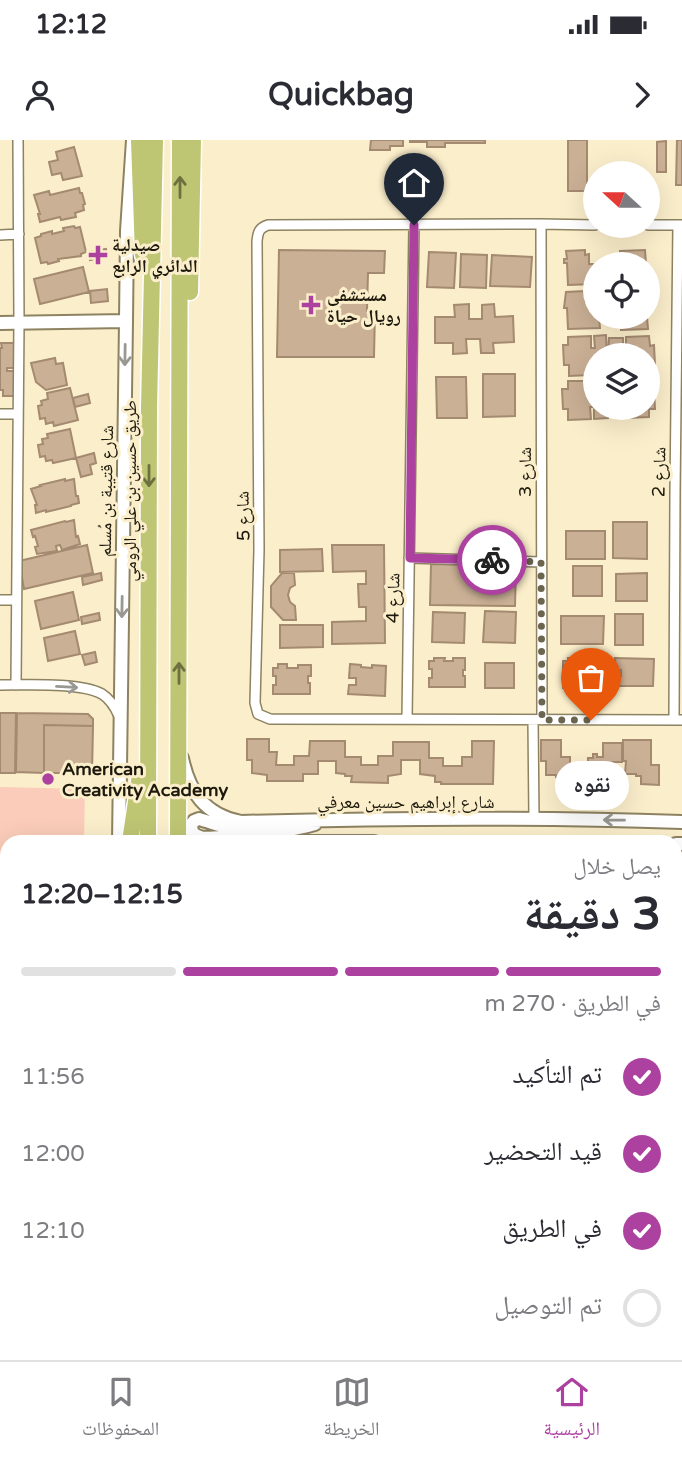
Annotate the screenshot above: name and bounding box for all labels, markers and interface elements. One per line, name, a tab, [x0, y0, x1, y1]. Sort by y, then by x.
text: 12:12	[35, 9, 107, 40]
icon: person	[21, 76, 59, 114]
text: Quickbag	[268, 76, 414, 114]
icon: forward	[623, 76, 661, 114]
pin	[384, 153, 444, 225]
north arrow	[583, 161, 660, 238]
map controls	[583, 161, 660, 420]
icon: home	[395, 164, 433, 202]
one-way arrow	[173, 176, 186, 199]
place label: صيدلية الدائري الرابع	[112, 234, 198, 280]
marker: صيدلية الدائري الرابع	[90, 247, 106, 263]
button: locate	[583, 252, 660, 329]
place label: مستشفى رويال حياة	[327, 284, 401, 327]
marker: مستشفى رويال حياة	[301, 295, 321, 315]
one-way arrow	[118, 343, 132, 366]
button: layers	[583, 343, 660, 420]
street label: طريق حسين بن علي الرومي	[119, 400, 145, 582]
street label: شارع قتيبة بن مُسلم	[94, 425, 119, 557]
street label: شارع 3	[514, 447, 536, 497]
street label: شارع 2	[648, 447, 670, 497]
one-way arrow	[142, 465, 156, 488]
street label: شارع 5	[232, 491, 254, 541]
courier	[457, 525, 527, 595]
icon: bike	[473, 541, 511, 579]
street label: شارع 4	[382, 573, 404, 623]
one-way arrow	[115, 595, 129, 618]
pin	[561, 648, 621, 720]
icon: bag	[572, 659, 610, 697]
one-way arrow	[172, 662, 186, 685]
one-way arrow	[56, 681, 78, 694]
place label: American Creativity Academy	[62, 758, 228, 801]
callout: نقوه	[554, 762, 628, 811]
marker: American Creativity Academy	[40, 771, 56, 787]
text: نقوه	[574, 771, 610, 799]
street label: شارع إبراهيم حسين معرفي	[317, 791, 495, 817]
one-way arrow	[603, 814, 626, 827]
text: يصل خلال	[573, 853, 661, 881]
text: 12:15–12:20	[21, 879, 183, 910]
text: 3 دقيقة	[524, 887, 661, 942]
text: في الطريق · 270 m	[484, 990, 661, 1018]
icon: check	[623, 1058, 661, 1096]
text: تم التأكيد	[512, 1059, 602, 1090]
text: 11:56	[21, 1063, 85, 1091]
icon: check	[623, 1135, 661, 1173]
text: قيد التحضير	[484, 1136, 602, 1167]
text: 12:00	[21, 1140, 85, 1168]
icon: check	[623, 1212, 661, 1250]
text: في الطريق	[502, 1213, 602, 1244]
text: 12:10	[21, 1217, 85, 1245]
text: تم التوصيل	[494, 1290, 602, 1321]
tab: المحفوظات	[82, 1373, 159, 1447]
tab: الخريطة	[324, 1373, 379, 1447]
tab: الرئيسية	[544, 1373, 600, 1447]

